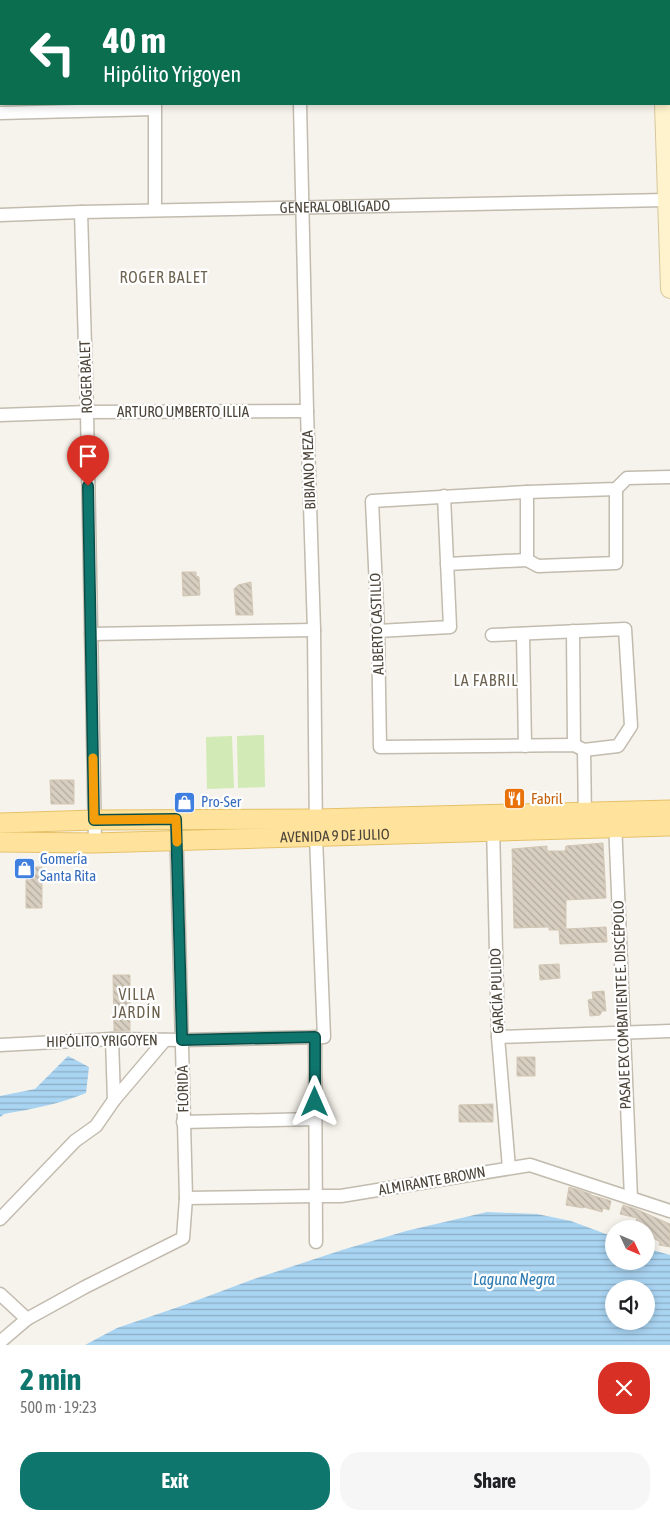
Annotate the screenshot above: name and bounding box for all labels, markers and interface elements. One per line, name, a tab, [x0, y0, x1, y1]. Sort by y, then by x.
icon: left	[20, 20, 85, 85]
text: 40 m	[103, 20, 166, 60]
text: Hipólito Yrigoyen	[103, 61, 241, 87]
street label: GENERAL OBLIGADO	[280, 197, 390, 216]
district label: ROGER BALET	[119, 268, 209, 286]
street label: ROGER BALET	[76, 340, 95, 414]
street label: ARTURO UMBERTO ILLIA	[117, 403, 250, 420]
street label: BIBIANO MEZA	[299, 429, 318, 510]
pin	[67, 435, 109, 486]
icon: arrive	[74, 442, 102, 470]
street label: ALBERTO CASTILLO	[366, 572, 387, 675]
district label: LA FABRIL	[453, 671, 519, 689]
restaurant icon: Fabril	[503, 787, 527, 811]
shop icon: Pro-Ser	[173, 790, 197, 814]
place label: Fabril	[531, 790, 563, 807]
place label: Pro-Ser	[201, 793, 242, 810]
street label: AVENIDA 9 DE JULIO	[280, 825, 390, 846]
place label: Gomería Santa Rita	[40, 850, 96, 884]
shop icon: Gomería Santa Rita	[12, 856, 36, 880]
street label: PASAJE EX COMBATIENTE E. DISCÉPOLO	[609, 900, 634, 1110]
street label: GARCÍA PULIDO	[487, 948, 506, 1034]
district label: VILLA JARDÍN	[112, 985, 162, 1021]
street label: HIPÓLITO YRIGOYEN	[46, 1031, 158, 1050]
street label: FLORIDA	[174, 1065, 191, 1113]
position arrow	[288, 1075, 340, 1127]
street label: ALMIRANTE BROWN	[377, 1163, 487, 1198]
north arrow	[605, 1220, 655, 1270]
map controls	[605, 1220, 655, 1330]
water label: Laguna Negra	[473, 1270, 556, 1289]
button: sound	[605, 1280, 655, 1330]
text: 2 min	[20, 1362, 81, 1396]
button: close	[598, 1362, 650, 1414]
text: 500 m · 19:23	[20, 1398, 97, 1416]
button: Exit	[20, 1452, 330, 1510]
button: Share	[340, 1452, 650, 1510]

